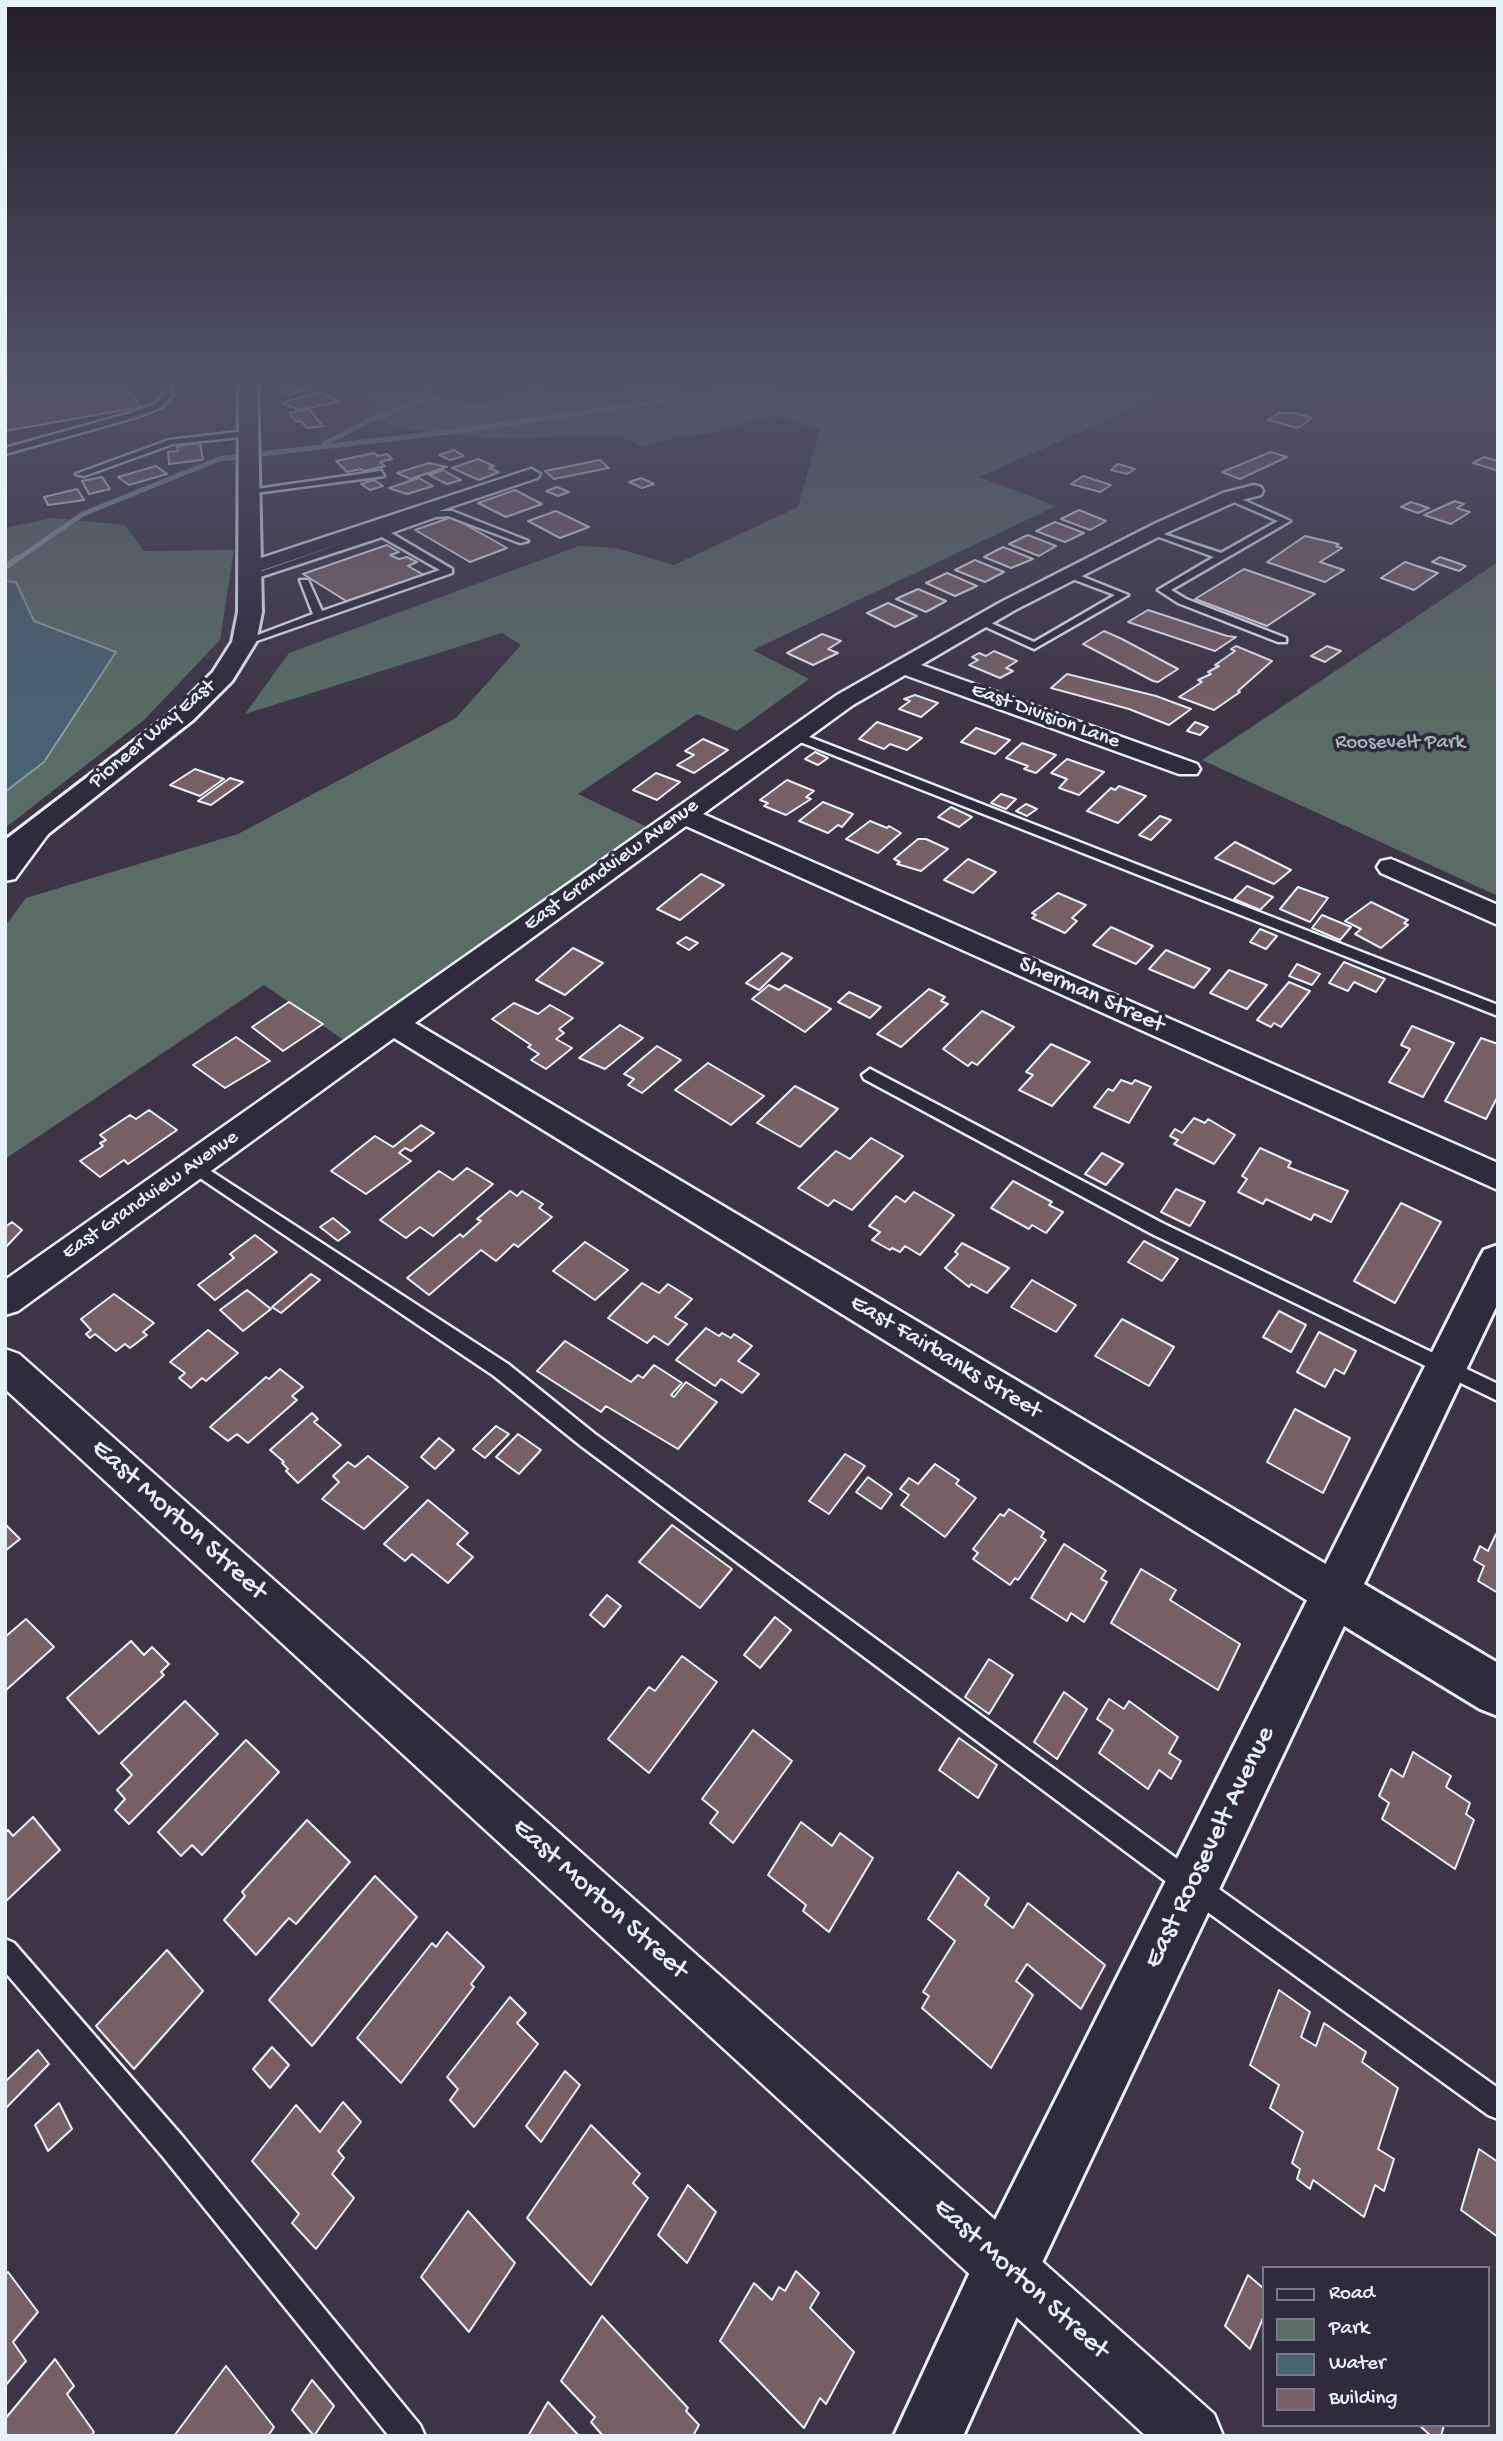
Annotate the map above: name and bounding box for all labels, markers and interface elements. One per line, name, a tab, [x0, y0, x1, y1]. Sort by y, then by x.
street label: Pioneer Way East	[85, 675, 221, 795]
street label: East Division Lane	[967, 678, 1123, 756]
park label: Roosevelt Park	[1335, 731, 1465, 757]
street label: East Grandview Avenue	[520, 794, 704, 938]
street label: Sherman Street	[1014, 951, 1168, 1041]
street label: East Grandview Avenue	[58, 1126, 244, 1266]
street label: East Fairbanks Street	[844, 1289, 1046, 1427]
street label: East Morton Street	[83, 1433, 273, 1609]
street label: East Roosevelt Avenue	[1138, 1722, 1284, 1974]
street label: East Morton Street	[504, 1812, 694, 1988]
street label: East Morton Street	[925, 2192, 1115, 2368]
legend	[1262, 2266, 1489, 2427]
text: Road	[1329, 2282, 1375, 2307]
text: Park	[1329, 2317, 1369, 2342]
text: Water	[1329, 2352, 1385, 2377]
text: Building	[1329, 2387, 1398, 2412]

